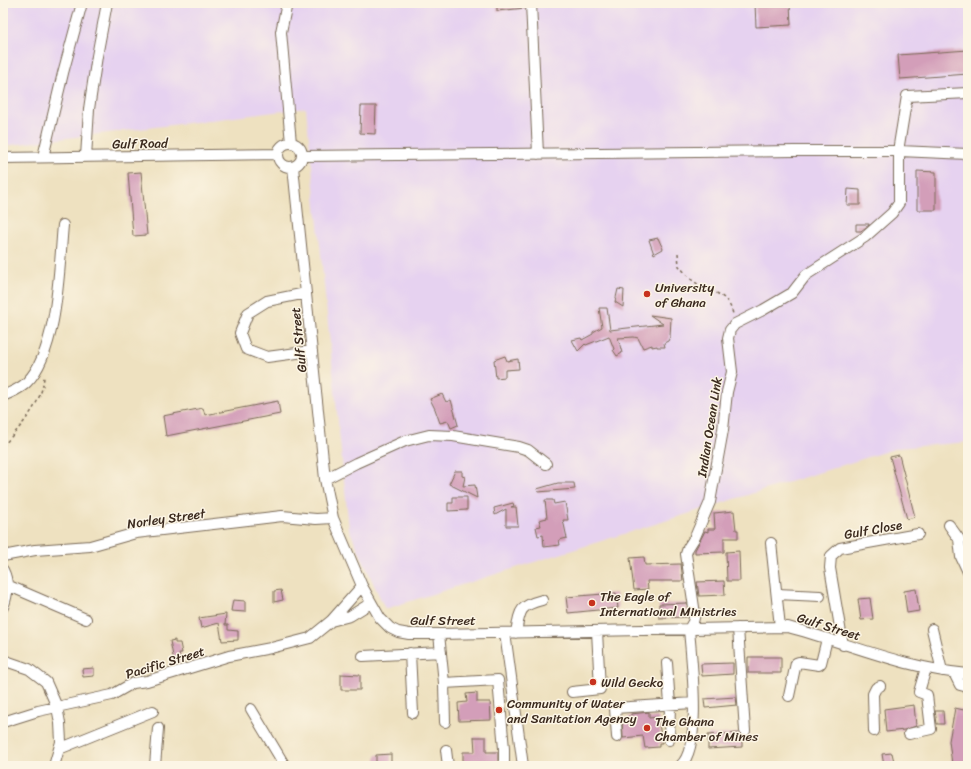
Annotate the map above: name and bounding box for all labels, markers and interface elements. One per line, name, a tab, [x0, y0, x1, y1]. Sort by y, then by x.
street label: Gulf Road	[112, 131, 169, 155]
place label: University of Ghana	[655, 276, 715, 314]
marker: University of Ghana	[642, 289, 652, 299]
street label: Gulf Street	[284, 306, 313, 374]
street label: Indian Ocean Link	[690, 375, 729, 480]
street label: Norley Street	[125, 502, 207, 535]
street label: Gulf Close	[842, 513, 904, 546]
place label: The Eagle of International Ministries	[599, 585, 737, 623]
marker: The Eagle of International Ministries	[587, 598, 597, 608]
street label: Gulf Street	[794, 606, 864, 647]
street label: Gulf Street	[410, 609, 476, 632]
street label: Pacific Street	[123, 639, 208, 685]
place label: Wild Gecko	[601, 671, 664, 694]
marker: Wild Gecko	[588, 677, 598, 687]
place label: Community of Water and Sanitation Agency	[507, 692, 637, 730]
marker: Community of Water and Sanitation Agency	[494, 705, 504, 715]
place label: The Ghana Chamber of Mines	[655, 710, 759, 748]
marker: The Ghana Chamber of Mines	[642, 723, 652, 733]

